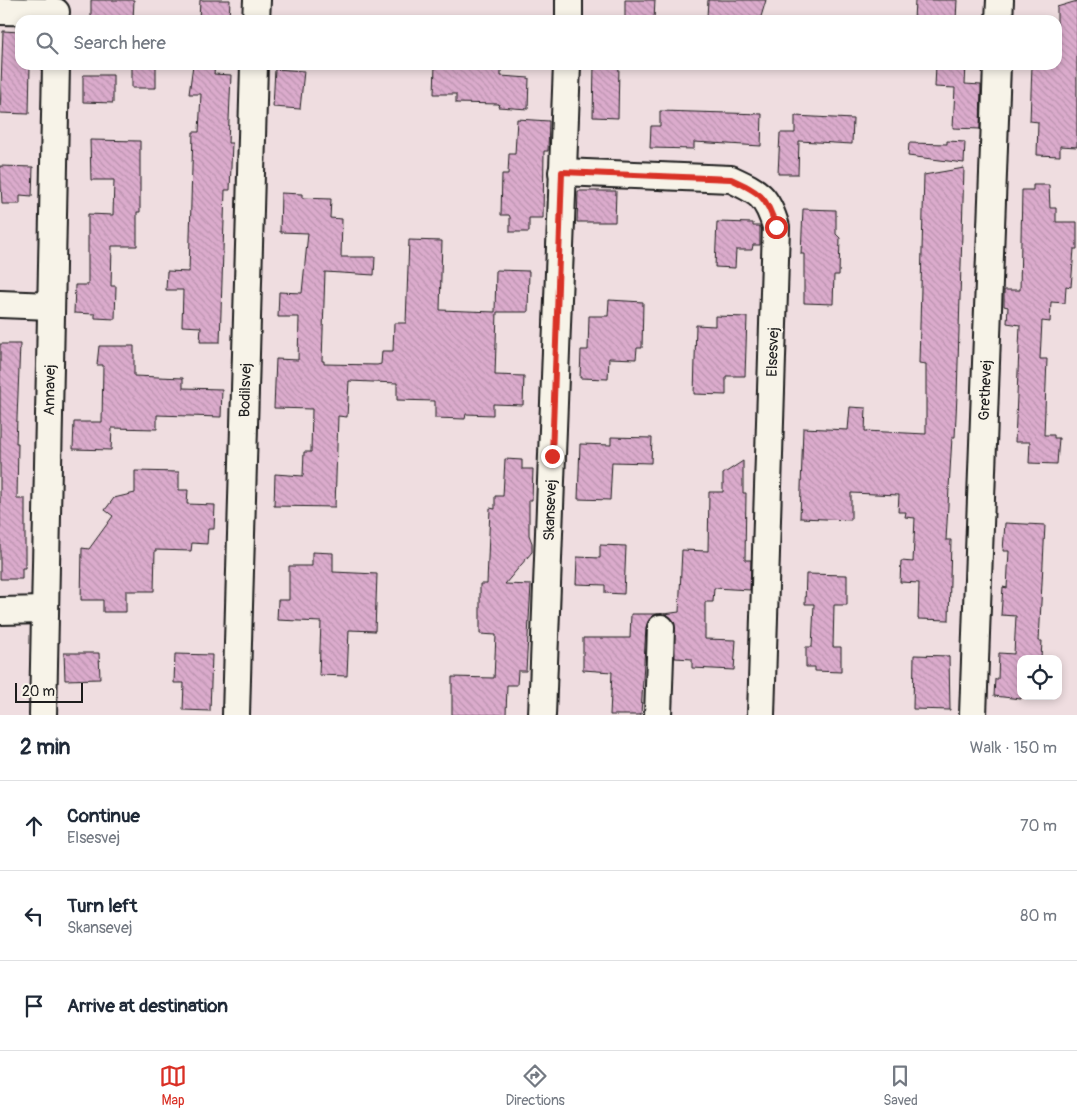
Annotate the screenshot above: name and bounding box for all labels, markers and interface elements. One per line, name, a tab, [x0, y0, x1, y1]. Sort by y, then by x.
search box	[15, 15, 1062, 70]
icon: search	[33, 29, 61, 57]
text: Search here	[73, 31, 166, 55]
route start	[765, 216, 788, 239]
street label: Elsesvej	[763, 327, 783, 377]
street label: Grethevej	[974, 360, 996, 421]
street label: Bodilsvej	[235, 363, 255, 418]
street label: Annavej	[39, 364, 60, 416]
route end	[541, 445, 564, 468]
street label: Skansevej	[539, 479, 561, 541]
map controls	[1017, 655, 1062, 700]
button: locate	[1017, 655, 1062, 700]
scale bar	[15, 680, 82, 703]
text: 20 m	[22, 683, 55, 700]
text: 2 min	[20, 734, 70, 761]
text: Walk · 150 m	[970, 738, 1057, 758]
text: Continue	[67, 804, 140, 828]
icon: ahead	[20, 812, 48, 840]
text: 70 m	[1020, 816, 1057, 836]
text: Elsesvej	[67, 828, 120, 848]
text: Turn left	[67, 894, 137, 918]
icon: left	[20, 902, 48, 930]
text: 80 m	[1020, 906, 1057, 926]
text: Skansevej	[67, 918, 133, 938]
icon: arrive	[20, 992, 48, 1020]
text: Arrive at destination	[67, 994, 228, 1018]
tab: Map	[159, 1062, 187, 1109]
tab: Directions	[505, 1062, 565, 1109]
tab: Saved	[883, 1062, 918, 1109]

